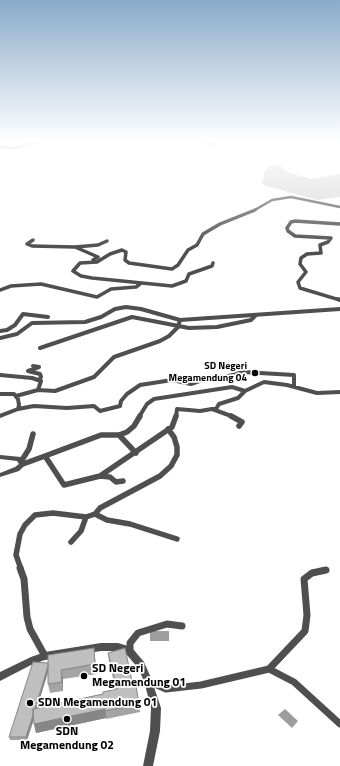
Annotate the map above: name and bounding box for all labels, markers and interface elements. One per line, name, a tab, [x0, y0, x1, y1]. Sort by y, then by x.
place label: SD Negeri Megamendung 04	[169, 361, 247, 384]
marker: SD Negeri Megamendung 04	[250, 368, 260, 378]
place label: SD Negeri Megamendung 01	[92, 662, 186, 690]
marker: SD Negeri Megamendung 01	[79, 671, 89, 681]
place label: SDN Megamendung 01	[38, 696, 157, 710]
marker: SDN Megamendung 01	[25, 698, 35, 708]
marker: SDN Megamendung 02	[62, 714, 72, 724]
place label: SDN Megamendung 02	[20, 725, 114, 753]

